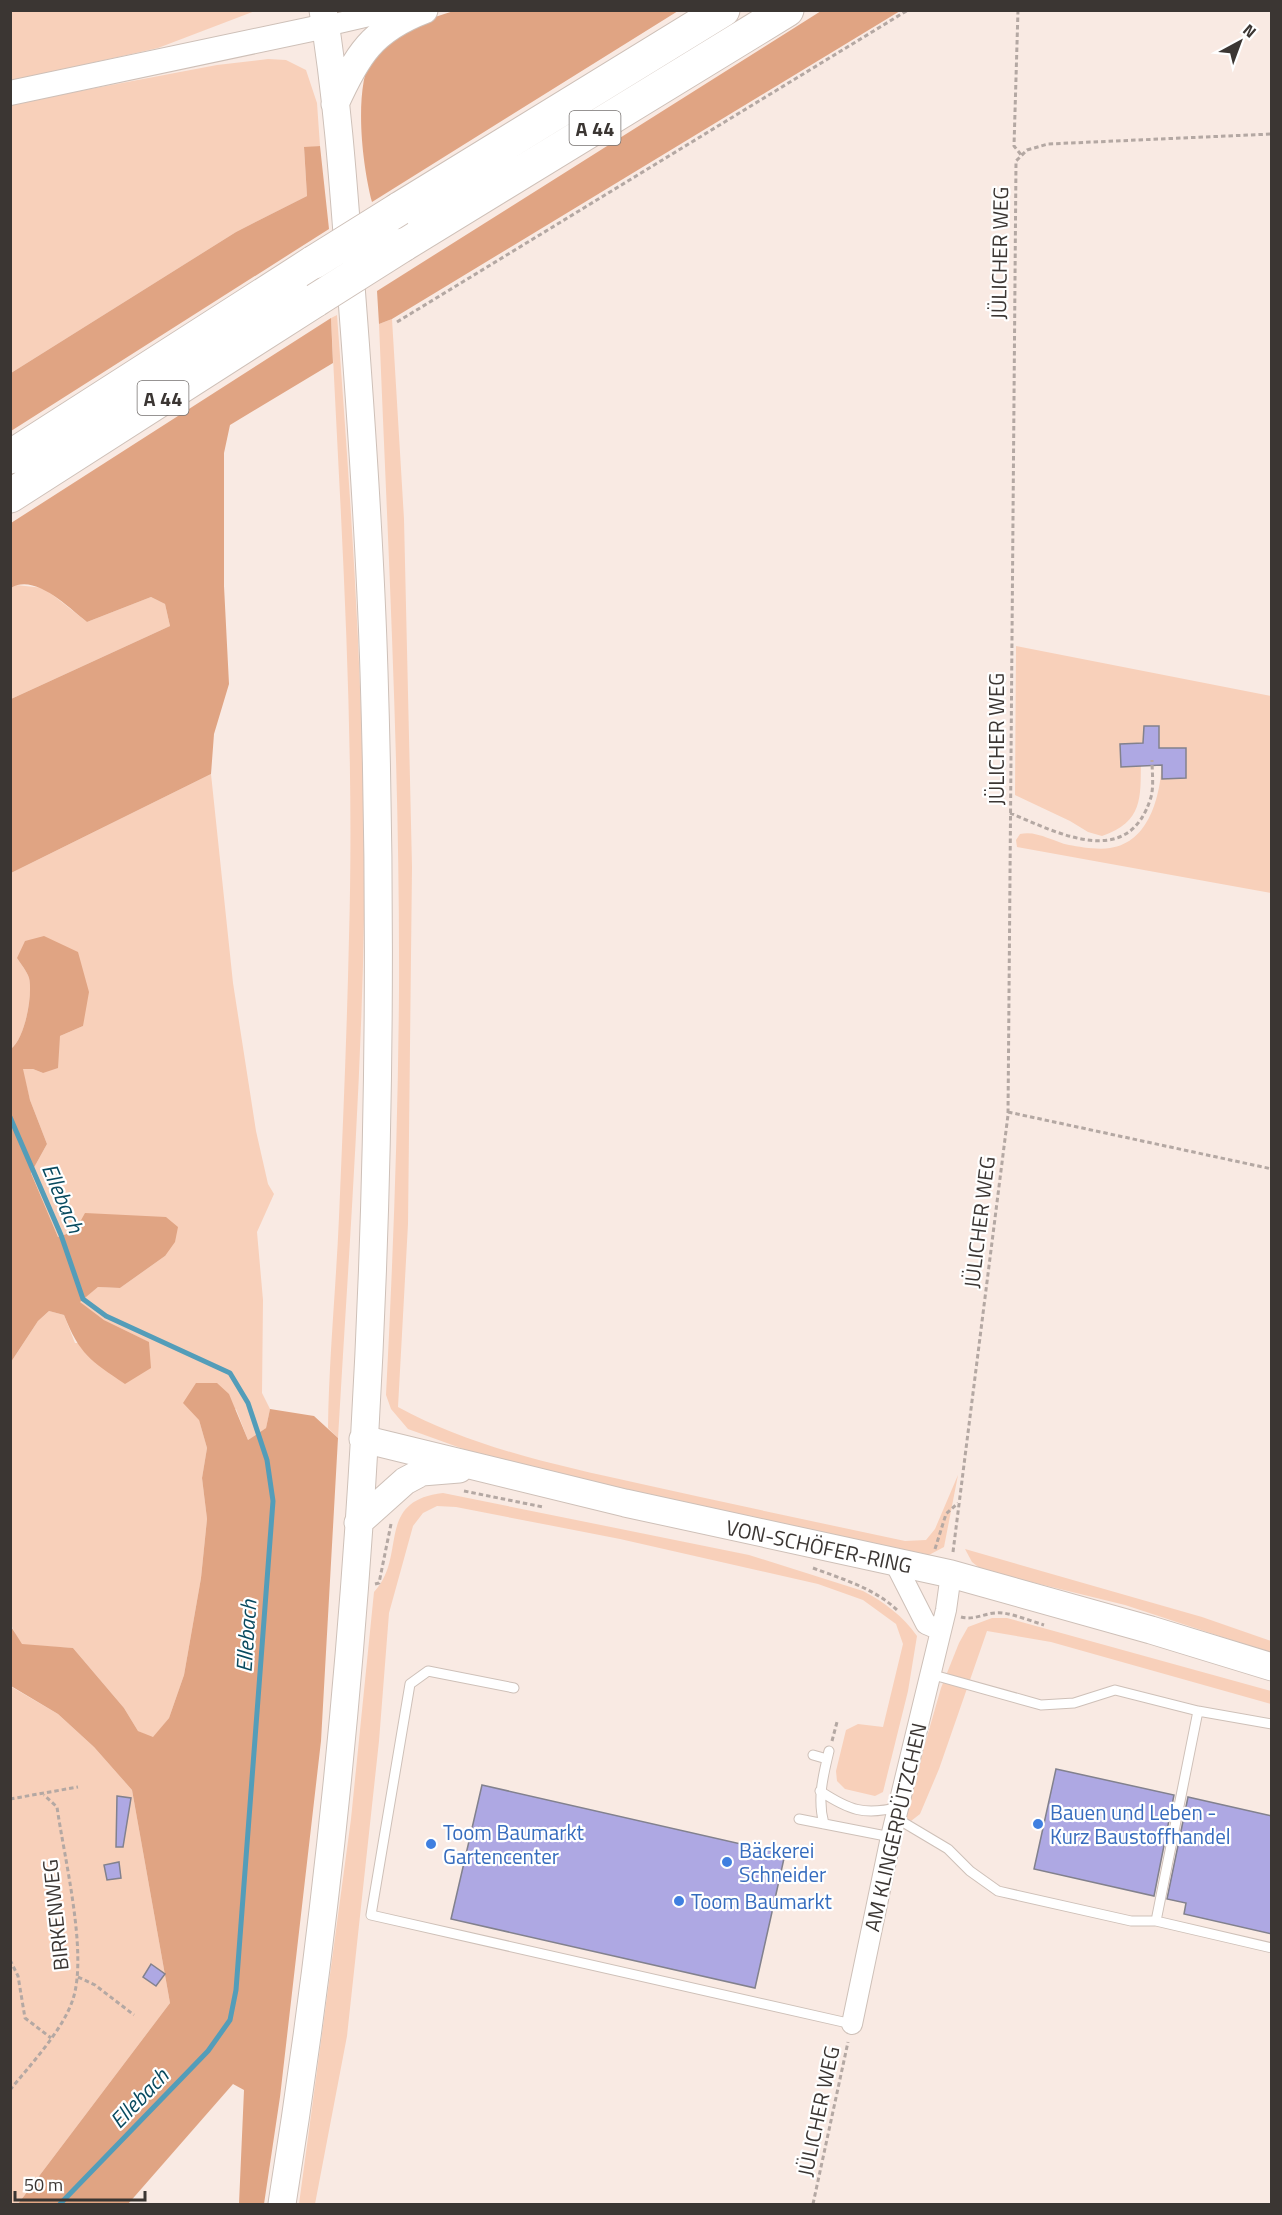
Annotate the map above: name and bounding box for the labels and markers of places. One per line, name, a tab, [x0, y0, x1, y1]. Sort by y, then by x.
place label: Bauen und Leben - Kurz Baustoffhandel	[1050, 1796, 1231, 1852]
place label: Toom Baumarkt Gartencenter	[443, 1816, 584, 1872]
marker: Bauen und Leben - Kurz Baustoffhandel	[1031, 1817, 1045, 1831]
place label: Bäckerei Schneider	[739, 1834, 826, 1890]
marker: Toom Baumarkt Gartencenter	[424, 1837, 438, 1851]
marker: Bäckerei Schneider	[720, 1855, 734, 1869]
place label: Toom Baumarkt	[691, 1885, 832, 1917]
marker: Toom Baumarkt	[672, 1894, 686, 1908]

